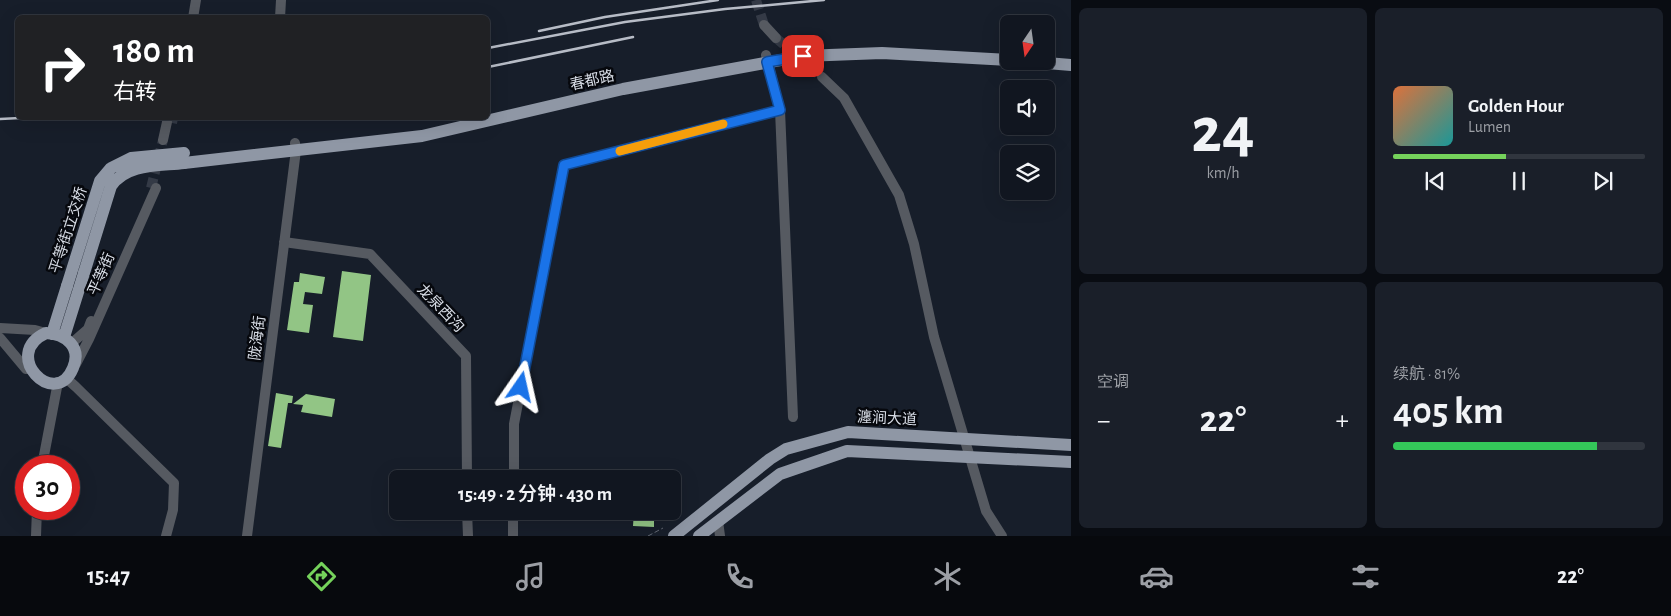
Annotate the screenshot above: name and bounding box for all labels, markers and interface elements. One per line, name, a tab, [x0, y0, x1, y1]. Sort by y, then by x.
north arrow	[1000, 15, 1055, 70]
map controls	[1000, 15, 1055, 200]
text: 180 m	[113, 34, 195, 69]
icon: right	[30, 35, 95, 100]
pin	[782, 35, 824, 77]
icon: arrive	[789, 42, 817, 70]
street label: 春都路	[568, 67, 616, 93]
button: sound	[1000, 80, 1055, 135]
text: 右转	[113, 81, 157, 103]
text: Golden Hour	[1468, 97, 1564, 116]
text: 24	[1191, 99, 1255, 164]
text: Lumen	[1468, 119, 1511, 135]
button: layers	[1000, 145, 1055, 200]
text: km/h	[1206, 165, 1240, 181]
icon: previous	[1421, 167, 1449, 195]
icon: pause	[1505, 167, 1533, 195]
icon: next	[1589, 167, 1617, 195]
street label: 平等街立交桥	[46, 185, 90, 275]
street label: 平等街	[85, 250, 117, 298]
street label: 龙泉西沟	[414, 280, 468, 335]
street label: 陇海街	[246, 315, 268, 361]
position arrow	[494, 360, 546, 412]
text: 续航 · 81%	[1393, 366, 1460, 382]
text: 空调	[1097, 374, 1129, 390]
text: 405 km	[1393, 393, 1504, 431]
text: 22°	[1200, 401, 1246, 439]
text: −	[1097, 407, 1110, 435]
text: +	[1336, 407, 1349, 435]
street label: 瀍涧大道	[857, 408, 917, 428]
speed limit sign: 30	[15, 455, 80, 520]
text: 15:49 · 2 分钟 · 430 m	[458, 485, 612, 504]
icon: directions	[304, 559, 339, 594]
icon: music	[513, 559, 548, 594]
icon: phone	[722, 559, 757, 594]
icon: climate	[930, 559, 965, 594]
icon: car	[1139, 559, 1174, 594]
icon: filters	[1348, 559, 1383, 594]
text: 15:47	[87, 565, 130, 587]
text: 22°	[1557, 565, 1584, 587]

